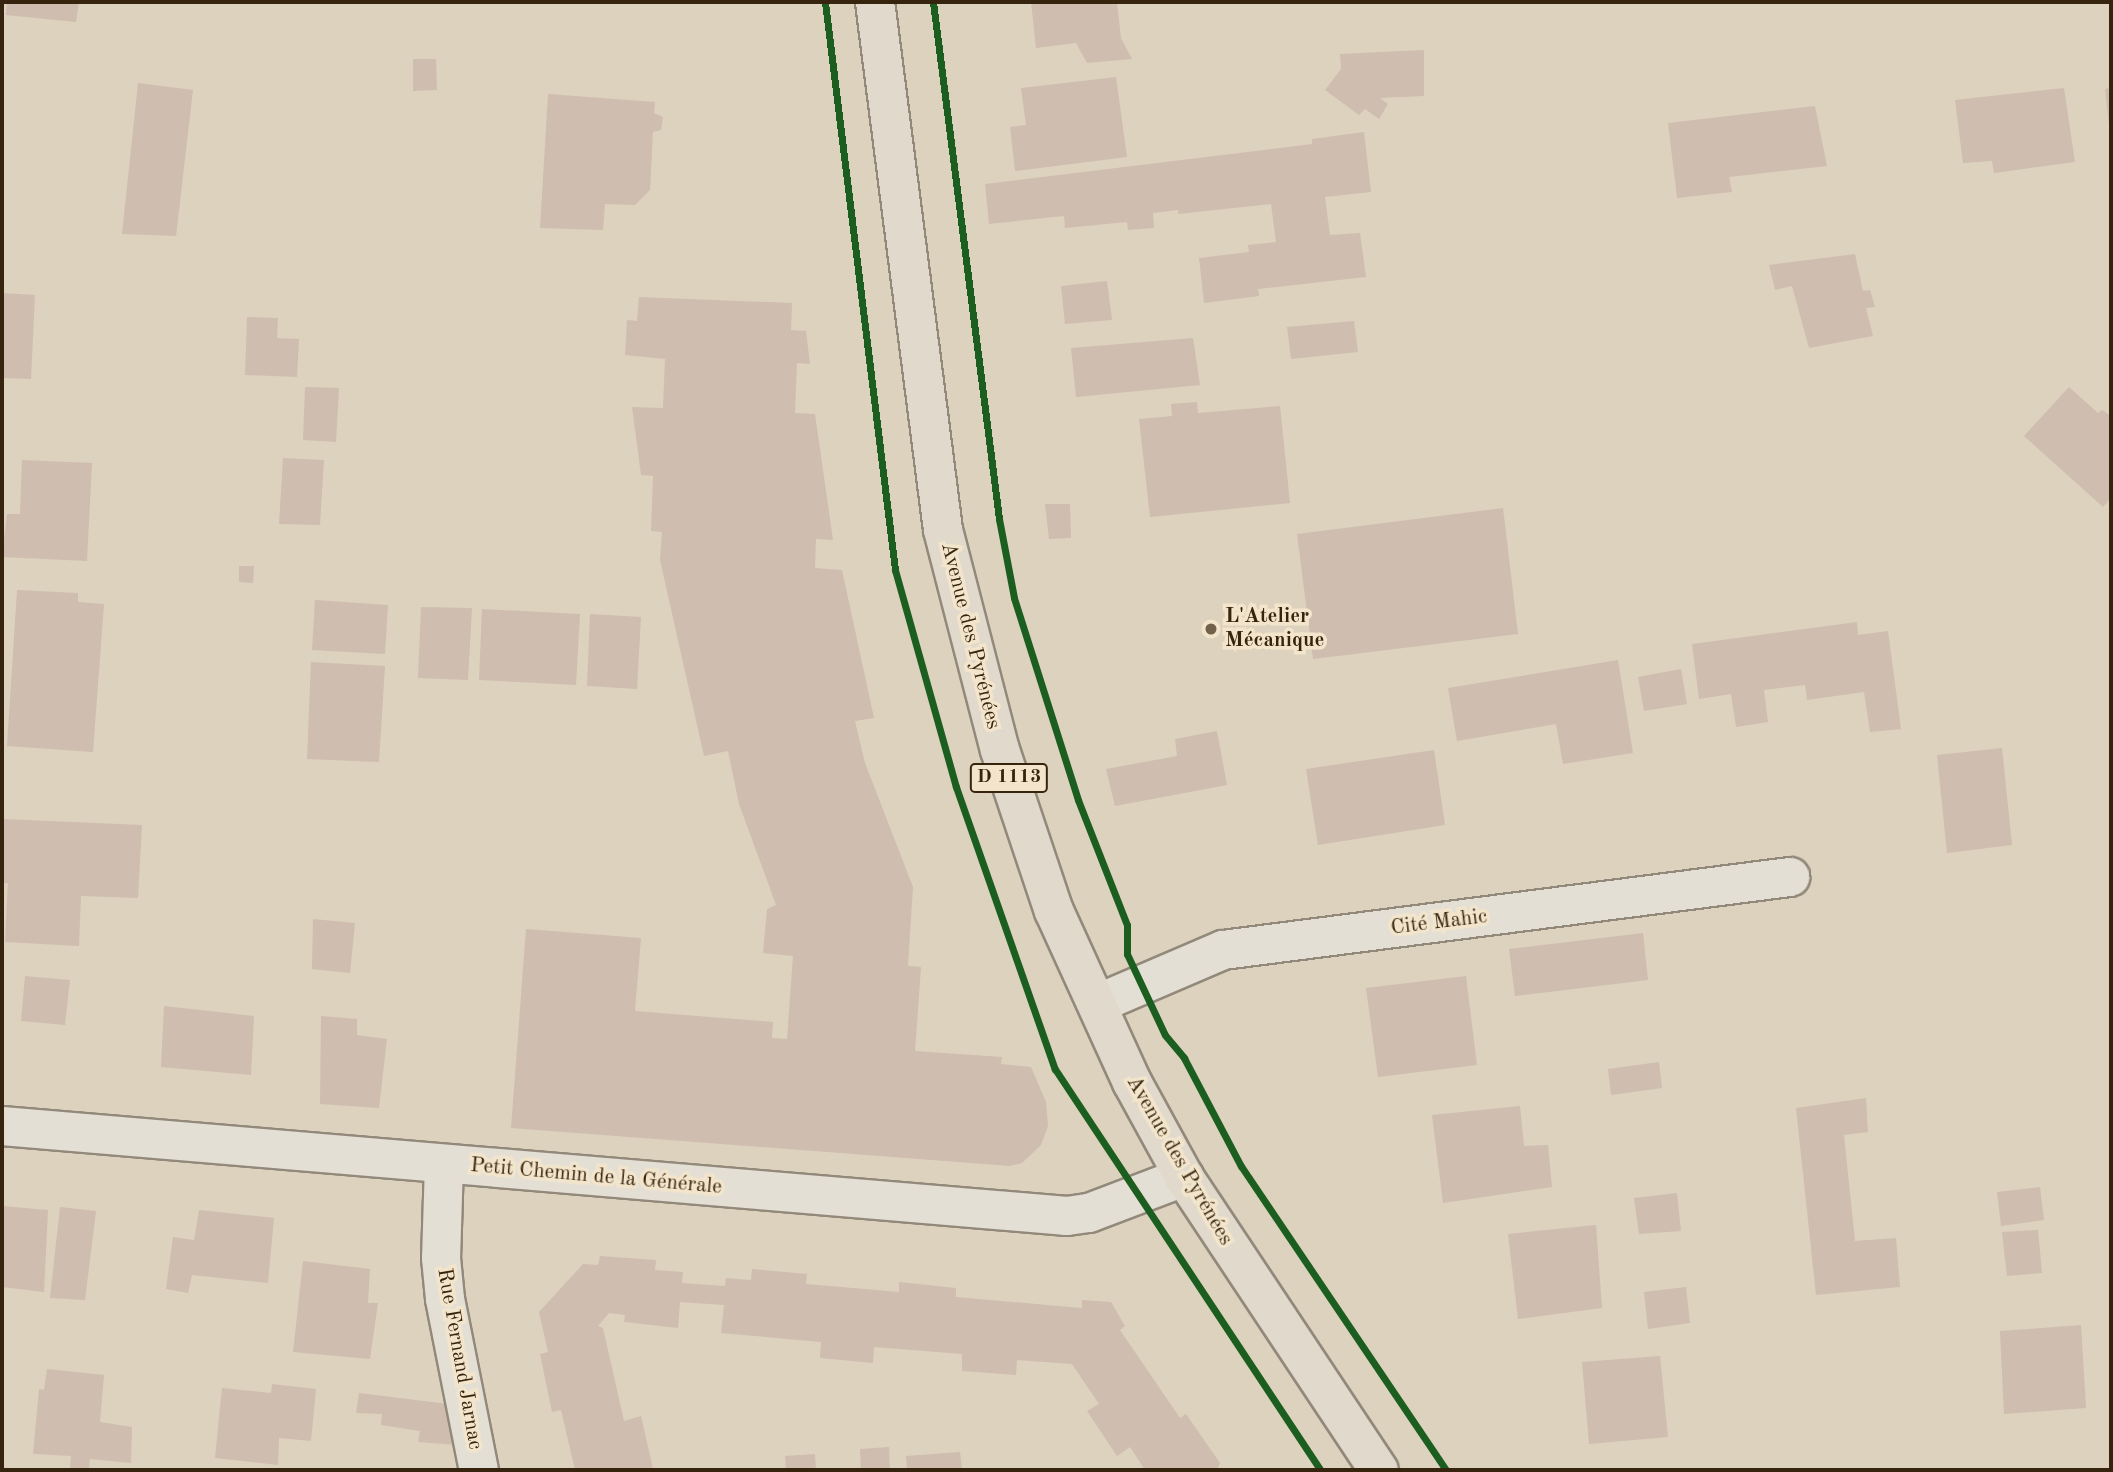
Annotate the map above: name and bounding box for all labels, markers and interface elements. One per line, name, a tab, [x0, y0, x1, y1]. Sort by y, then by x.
street label: Avenue des Pyrénées	[935, 540, 1005, 732]
place label: L'Atelier Mécanique	[1225, 604, 1324, 654]
marker: L'Atelier Mécanique	[1203, 621, 1219, 637]
road number: D 1113	[969, 762, 1049, 793]
street label: Cité Mahic	[1389, 905, 1489, 941]
street label: Avenue des Pyrénées	[1120, 1072, 1238, 1250]
street label: Petit Chemin de la Générale	[469, 1153, 723, 1201]
street label: Rue Fernand Jarnac	[431, 1266, 487, 1452]

